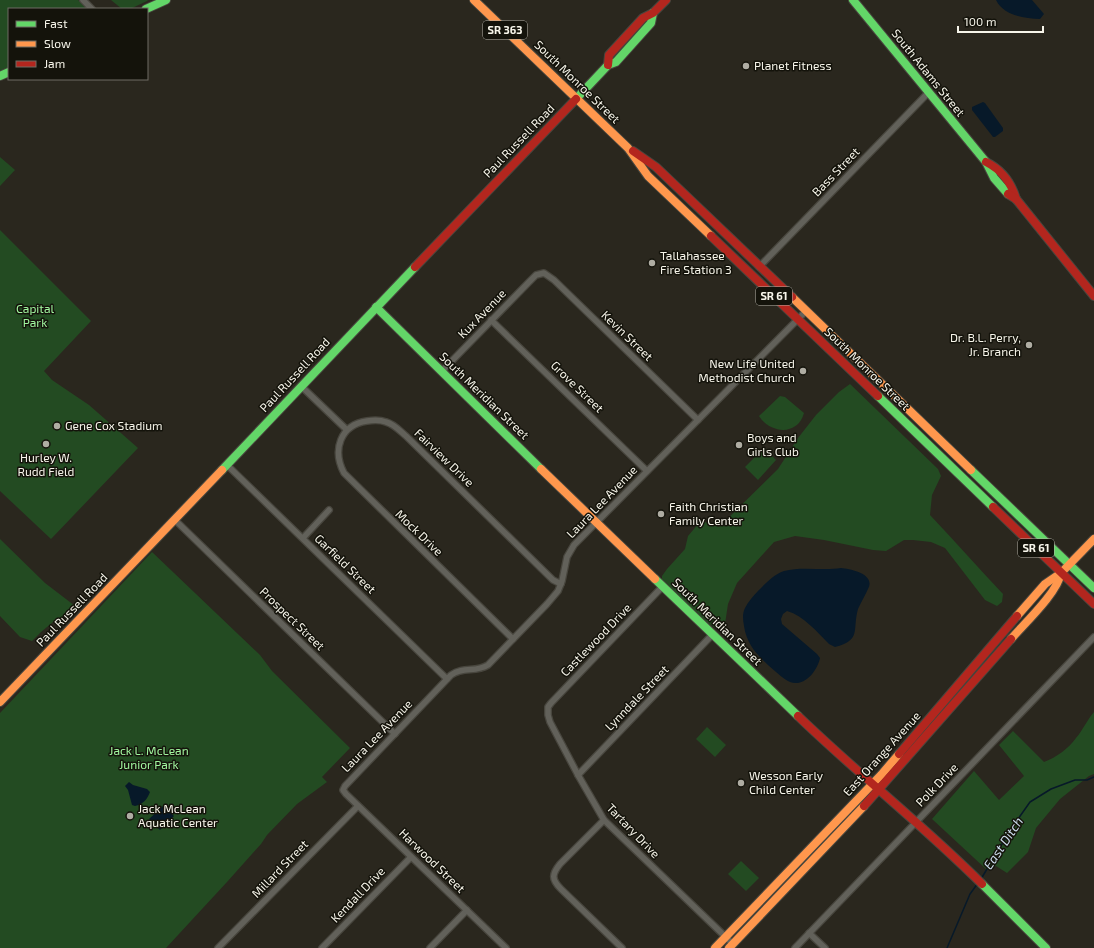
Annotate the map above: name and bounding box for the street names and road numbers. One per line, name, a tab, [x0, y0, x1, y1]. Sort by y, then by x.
road number: SR 363	[483, 21, 527, 39]
street label: South Adams Street	[889, 26, 968, 119]
street label: South Monroe Street	[532, 37, 623, 126]
street label: Paul Russell Road	[480, 101, 557, 180]
street label: Bass Street	[809, 144, 862, 199]
street label: Kux Avenue	[454, 286, 508, 341]
road number: SR 61	[756, 287, 792, 305]
street label: Kevin Street	[599, 307, 656, 363]
street label: South Monroe Street	[822, 324, 913, 413]
street label: Paul Russell Road	[256, 334, 332, 414]
street label: South Meridian Street	[437, 349, 533, 442]
street label: Grove Street	[548, 358, 607, 415]
street label: Fairview Drive	[412, 425, 477, 489]
street label: Laura Lee Avenue	[563, 462, 639, 540]
street label: Mock Drive	[393, 506, 446, 558]
street label: Garfield Street	[312, 531, 379, 596]
road number: SR 61	[1018, 539, 1054, 557]
street label: Paul Russell Road	[33, 570, 110, 649]
street label: South Meridian Street	[670, 575, 766, 668]
street label: Prospect Street	[257, 584, 328, 653]
street label: Castlewood Drive	[557, 600, 634, 679]
street label: Lynndale Street	[602, 662, 671, 733]
street label: Laura Lee Avenue	[338, 696, 414, 774]
street label: East Orange Avenue	[840, 708, 923, 798]
street label: Polk Drive	[912, 760, 960, 809]
street label: Tartary Drive	[604, 800, 663, 861]
street label: Harwood Street	[397, 825, 469, 895]
street label: Millard Street	[248, 836, 311, 900]
street label: Kendall Drive	[327, 864, 387, 925]

